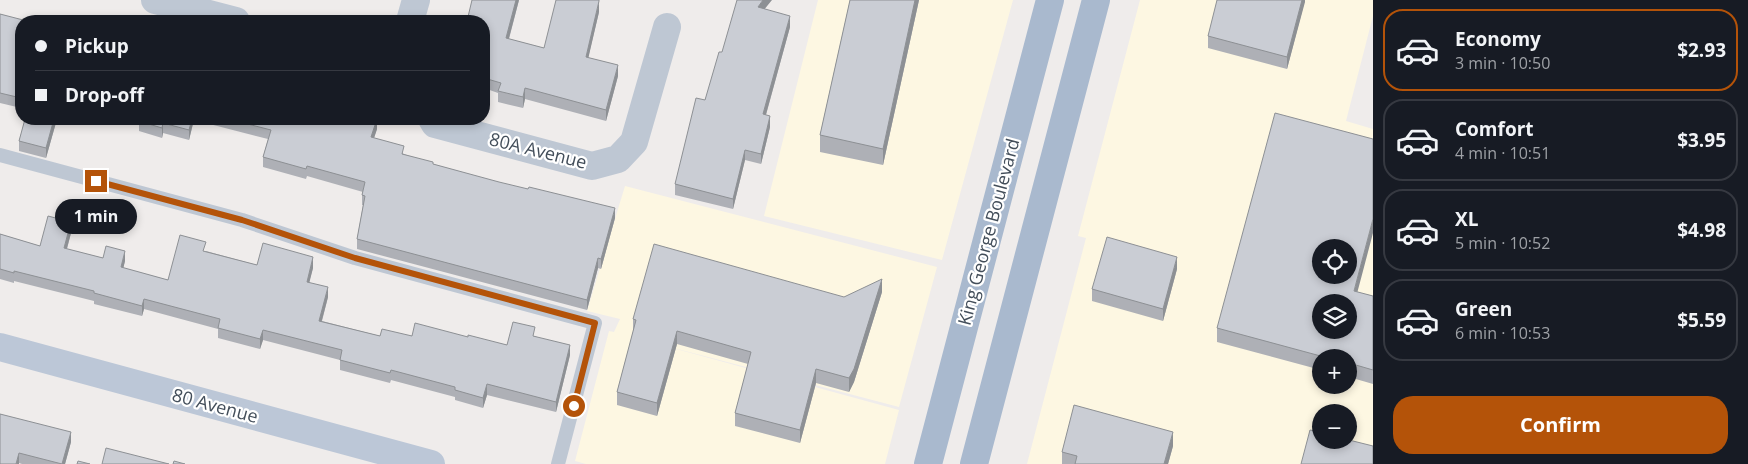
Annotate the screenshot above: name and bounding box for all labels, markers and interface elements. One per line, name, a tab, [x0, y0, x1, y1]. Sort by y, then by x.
text: Economy	[1455, 26, 1541, 52]
icon: car	[1395, 28, 1440, 73]
text: Pickup	[65, 33, 129, 59]
text: $2.93	[1677, 37, 1726, 63]
text: 3 min · 10:50	[1455, 52, 1550, 74]
text: Drop-off	[65, 82, 144, 108]
text: Comfort	[1455, 116, 1534, 142]
icon: car	[1395, 118, 1440, 163]
street label: 80A Avenue	[487, 126, 589, 174]
text: $3.95	[1677, 127, 1726, 153]
street label: King George Boulevard	[952, 136, 1025, 328]
text: 4 min · 10:51	[1455, 142, 1550, 164]
route end	[85, 170, 107, 192]
callout: 1 min	[55, 198, 137, 234]
text: 1 min	[74, 205, 118, 227]
text: XL	[1455, 206, 1478, 232]
icon: car	[1395, 208, 1440, 253]
text: $4.98	[1677, 217, 1726, 243]
text: 5 min · 10:52	[1455, 232, 1550, 254]
map controls	[1312, 239, 1357, 449]
button: locate	[1312, 239, 1357, 284]
button: layers	[1312, 294, 1357, 339]
text: Green	[1455, 296, 1512, 322]
icon: car	[1395, 298, 1440, 343]
text: $5.59	[1677, 307, 1726, 333]
text: 6 min · 10:53	[1455, 322, 1550, 344]
button: +	[1312, 349, 1357, 394]
street label: 80 Avenue	[170, 382, 261, 428]
route start	[563, 395, 585, 417]
button: Confirm	[1393, 396, 1728, 454]
button: −	[1312, 404, 1357, 449]

